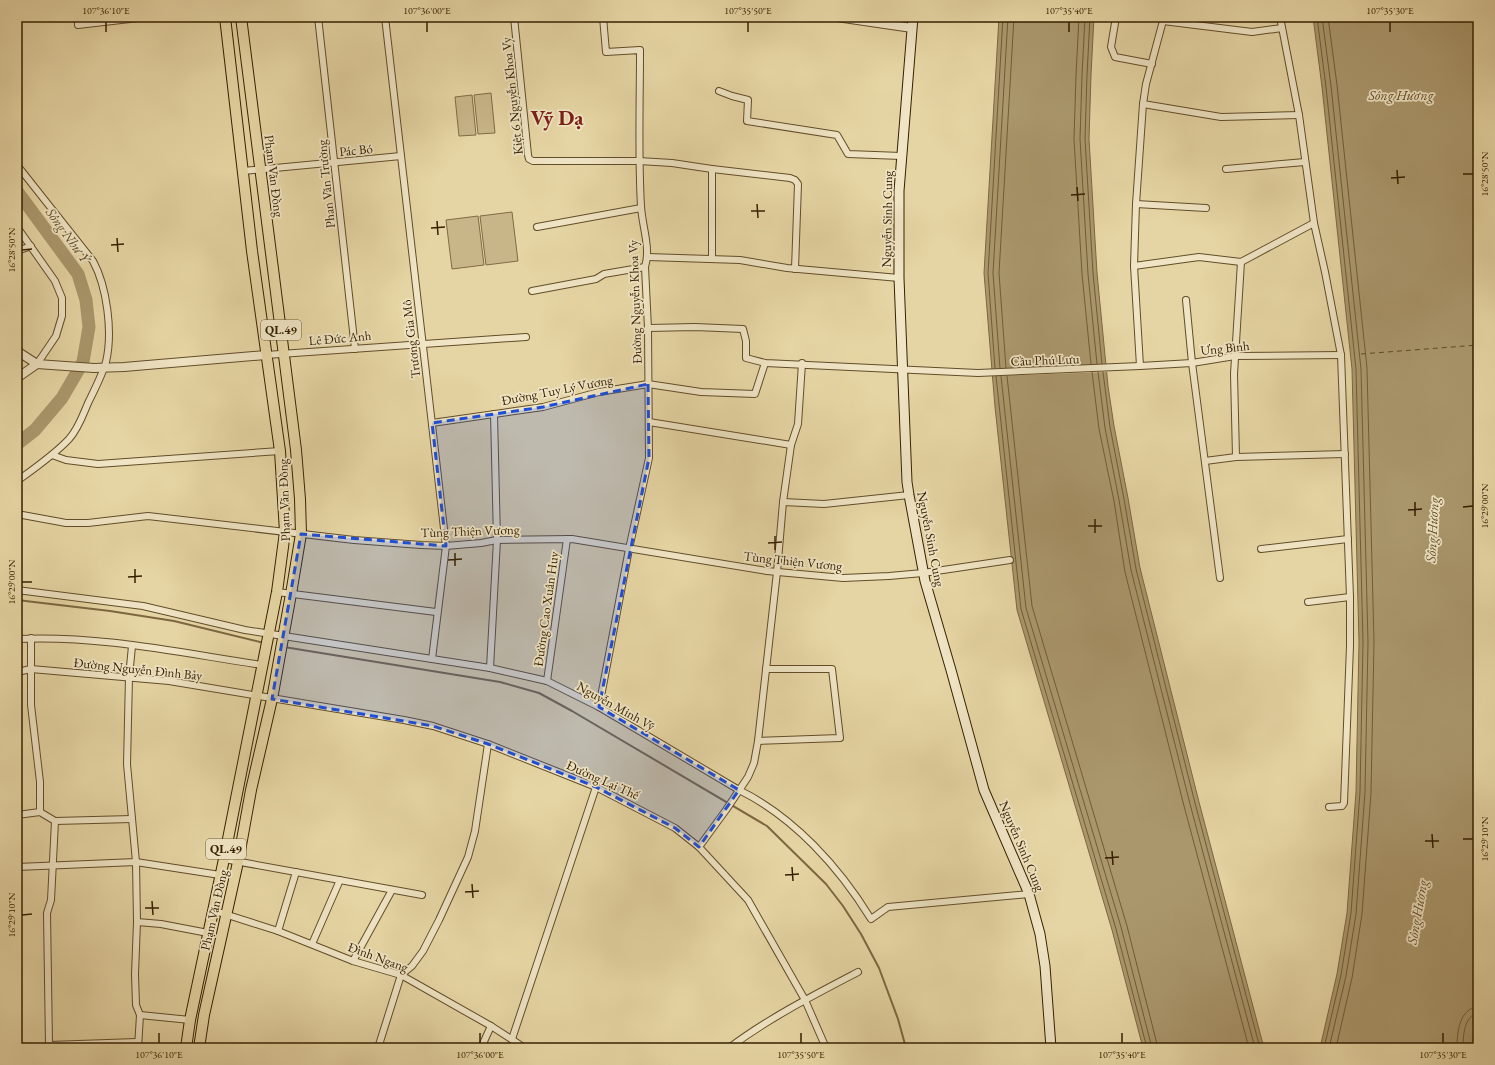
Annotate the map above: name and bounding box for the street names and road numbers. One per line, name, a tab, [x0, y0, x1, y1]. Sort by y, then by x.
street label: Kiệt 6 Nguyễn Khoa Vy	[497, 36, 527, 156]
street label: Phạm Văn Đồng	[261, 134, 288, 218]
street label: Phan Văn Trường	[313, 139, 339, 229]
street label: Pác Bó	[338, 140, 374, 160]
street label: Nguyễn Sinh Cung	[878, 170, 896, 267]
street label: Đường Nguyễn Khoa Vy	[624, 239, 646, 364]
street label: Trương Gia Mô	[398, 299, 424, 379]
road number: QL.49	[261, 320, 301, 340]
street label: Lê Đức Anh	[308, 327, 372, 349]
street label: Ưng Bình	[1200, 337, 1251, 359]
street label: Cầu Phú Lưu	[1010, 350, 1080, 370]
street label: Đường Tuy Lý Vương	[500, 371, 614, 409]
street label: Phạm Văn Đồng	[274, 458, 294, 542]
street label: Nguyễn Sinh Cung	[913, 490, 949, 588]
street label: Tùng Thiện Vương	[420, 521, 520, 541]
street label: Tùng Thiện Vương	[743, 547, 843, 575]
street label: Đường Cao Xuân Huy	[530, 550, 563, 668]
street label: Đường Nguyễn Đình Bảy	[73, 654, 203, 684]
street label: Nguyễn Minh Vỹ	[574, 677, 658, 735]
street label: Đường Lại Thế	[564, 756, 643, 804]
street label: Nguyễn Sinh Cung	[995, 798, 1049, 894]
road number: QL.49	[206, 839, 246, 859]
street label: Phạm Văn Đồng	[196, 868, 232, 952]
street label: Đình Ngang	[346, 938, 411, 976]

